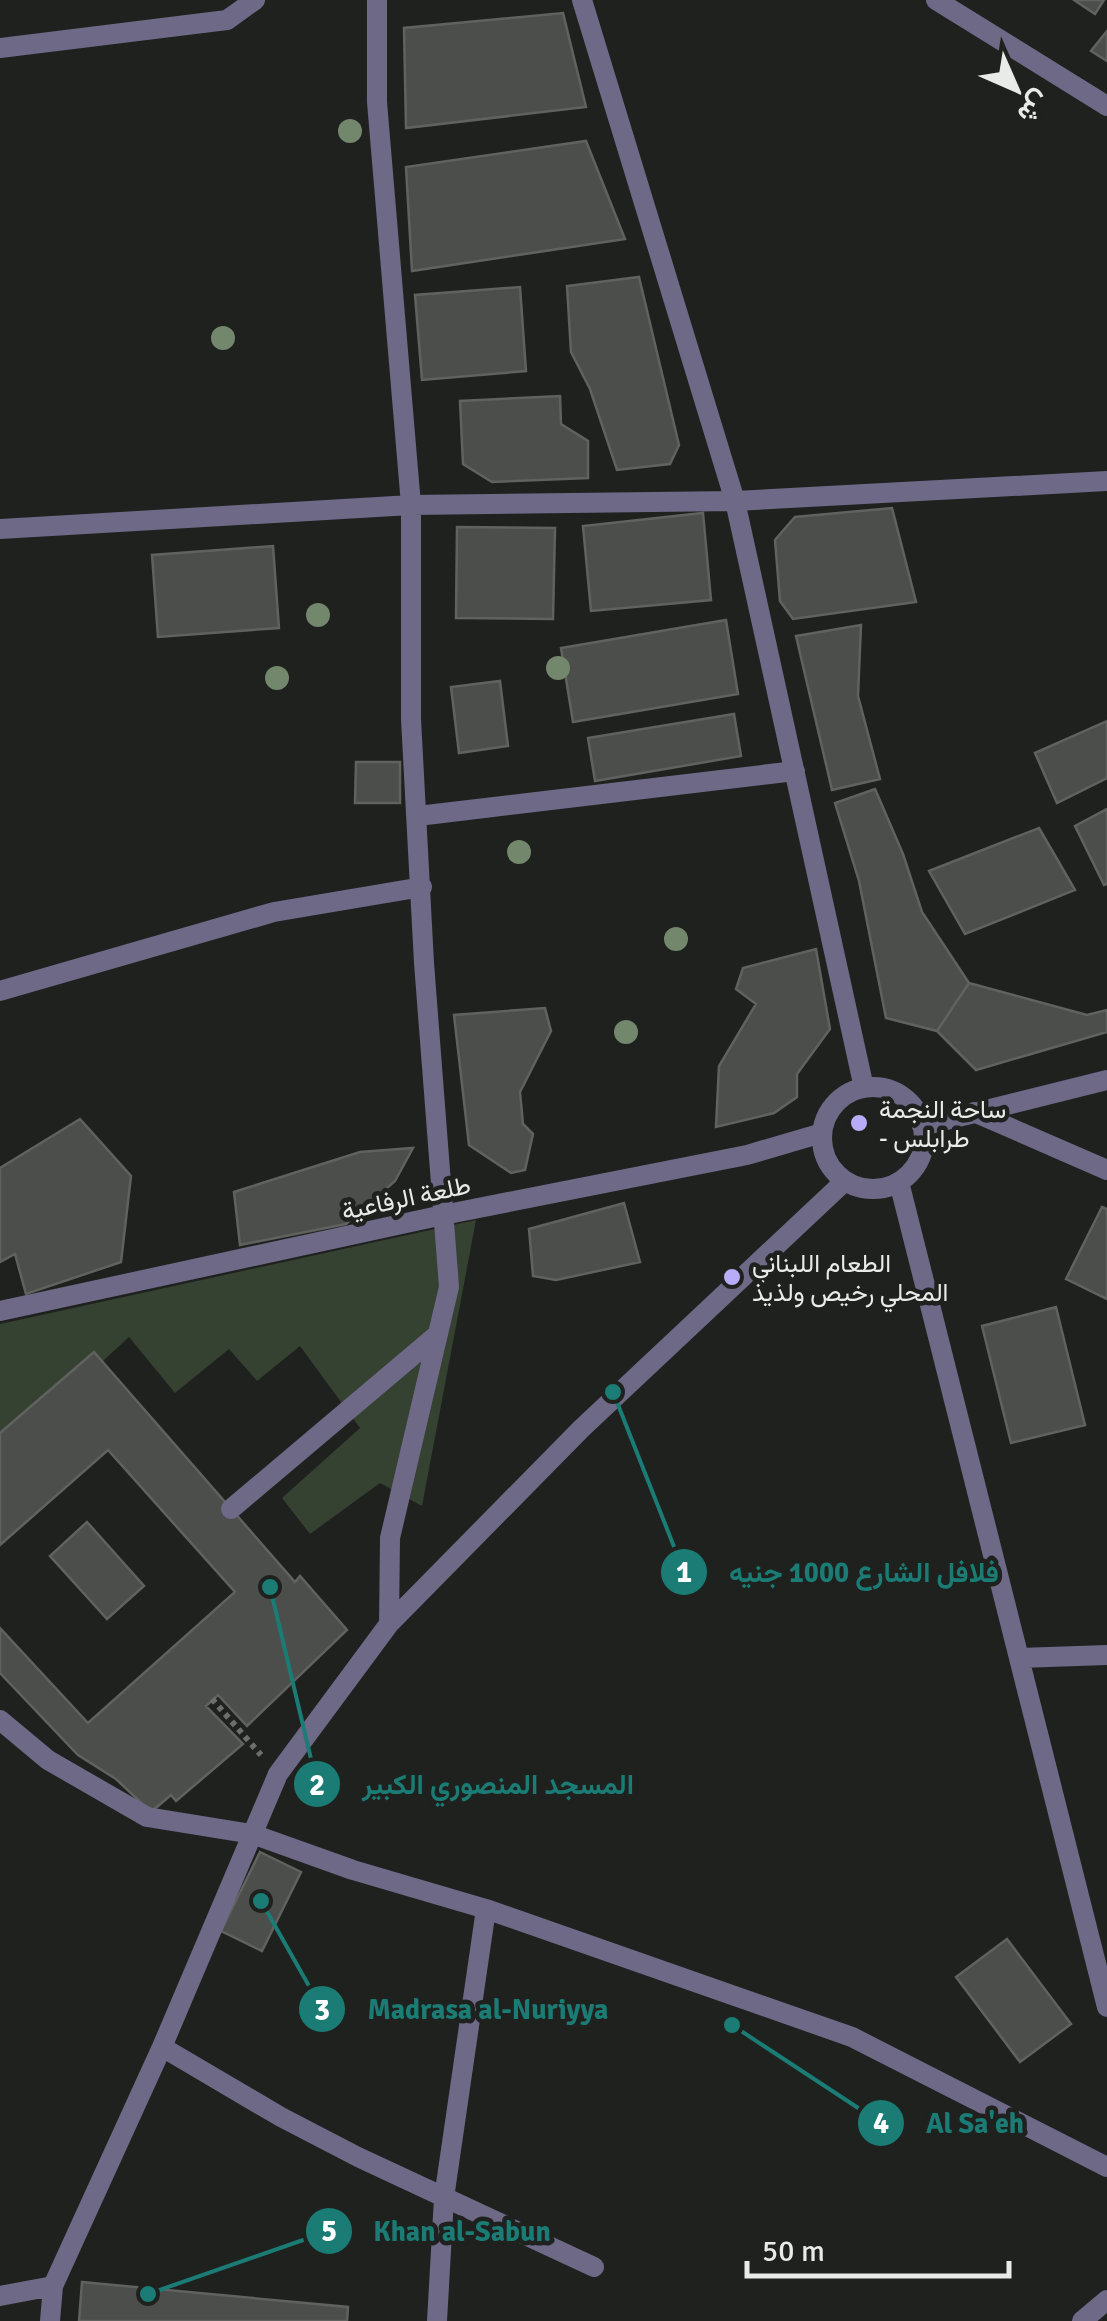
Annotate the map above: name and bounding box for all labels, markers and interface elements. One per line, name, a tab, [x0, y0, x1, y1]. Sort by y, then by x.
north arrow	[967, 40, 1067, 140]
text: ش	[1010, 83, 1058, 131]
place label: ساحة النجمة - طرابلس	[879, 1094, 1006, 1154]
marker: ساحة النجمة - طرابلس	[848, 1112, 870, 1134]
street label: طلعة الرفاعية	[339, 1169, 473, 1227]
place label: الطعام اللبناني المحلي رخيص ولذيذ	[752, 1248, 948, 1313]
marker: الطعام اللبناني المحلي رخيص ولذيذ	[721, 1266, 743, 1288]
callout: فلافل الشارع 1000 جنيه	[659, 1543, 1019, 1601]
text: 1	[676, 1554, 692, 1591]
text: فلافل الشارع 1000 جنيه	[729, 1556, 999, 1591]
callout: المسجد المنصوري الكبير	[292, 1755, 655, 1813]
text: 2	[309, 1767, 325, 1804]
text: المسجد المنصوري الكبير	[361, 1768, 634, 1808]
callout: Madrasa al-Nuriyya	[297, 1980, 628, 2038]
text: 3	[314, 1992, 330, 2029]
text: Madrasa al-Nuriyya	[368, 1993, 608, 2027]
callout: Al Sa'eh	[856, 2094, 1044, 2152]
text: 4	[873, 2105, 889, 2142]
text: Al Sa'eh	[926, 2107, 1024, 2141]
callout: Khan al-Sabun	[304, 2202, 571, 2260]
text: 5	[321, 2213, 337, 2250]
text: Khan al-Sabun	[373, 2215, 551, 2249]
scale bar	[747, 2216, 1010, 2278]
text: 50 m	[762, 2233, 825, 2270]

